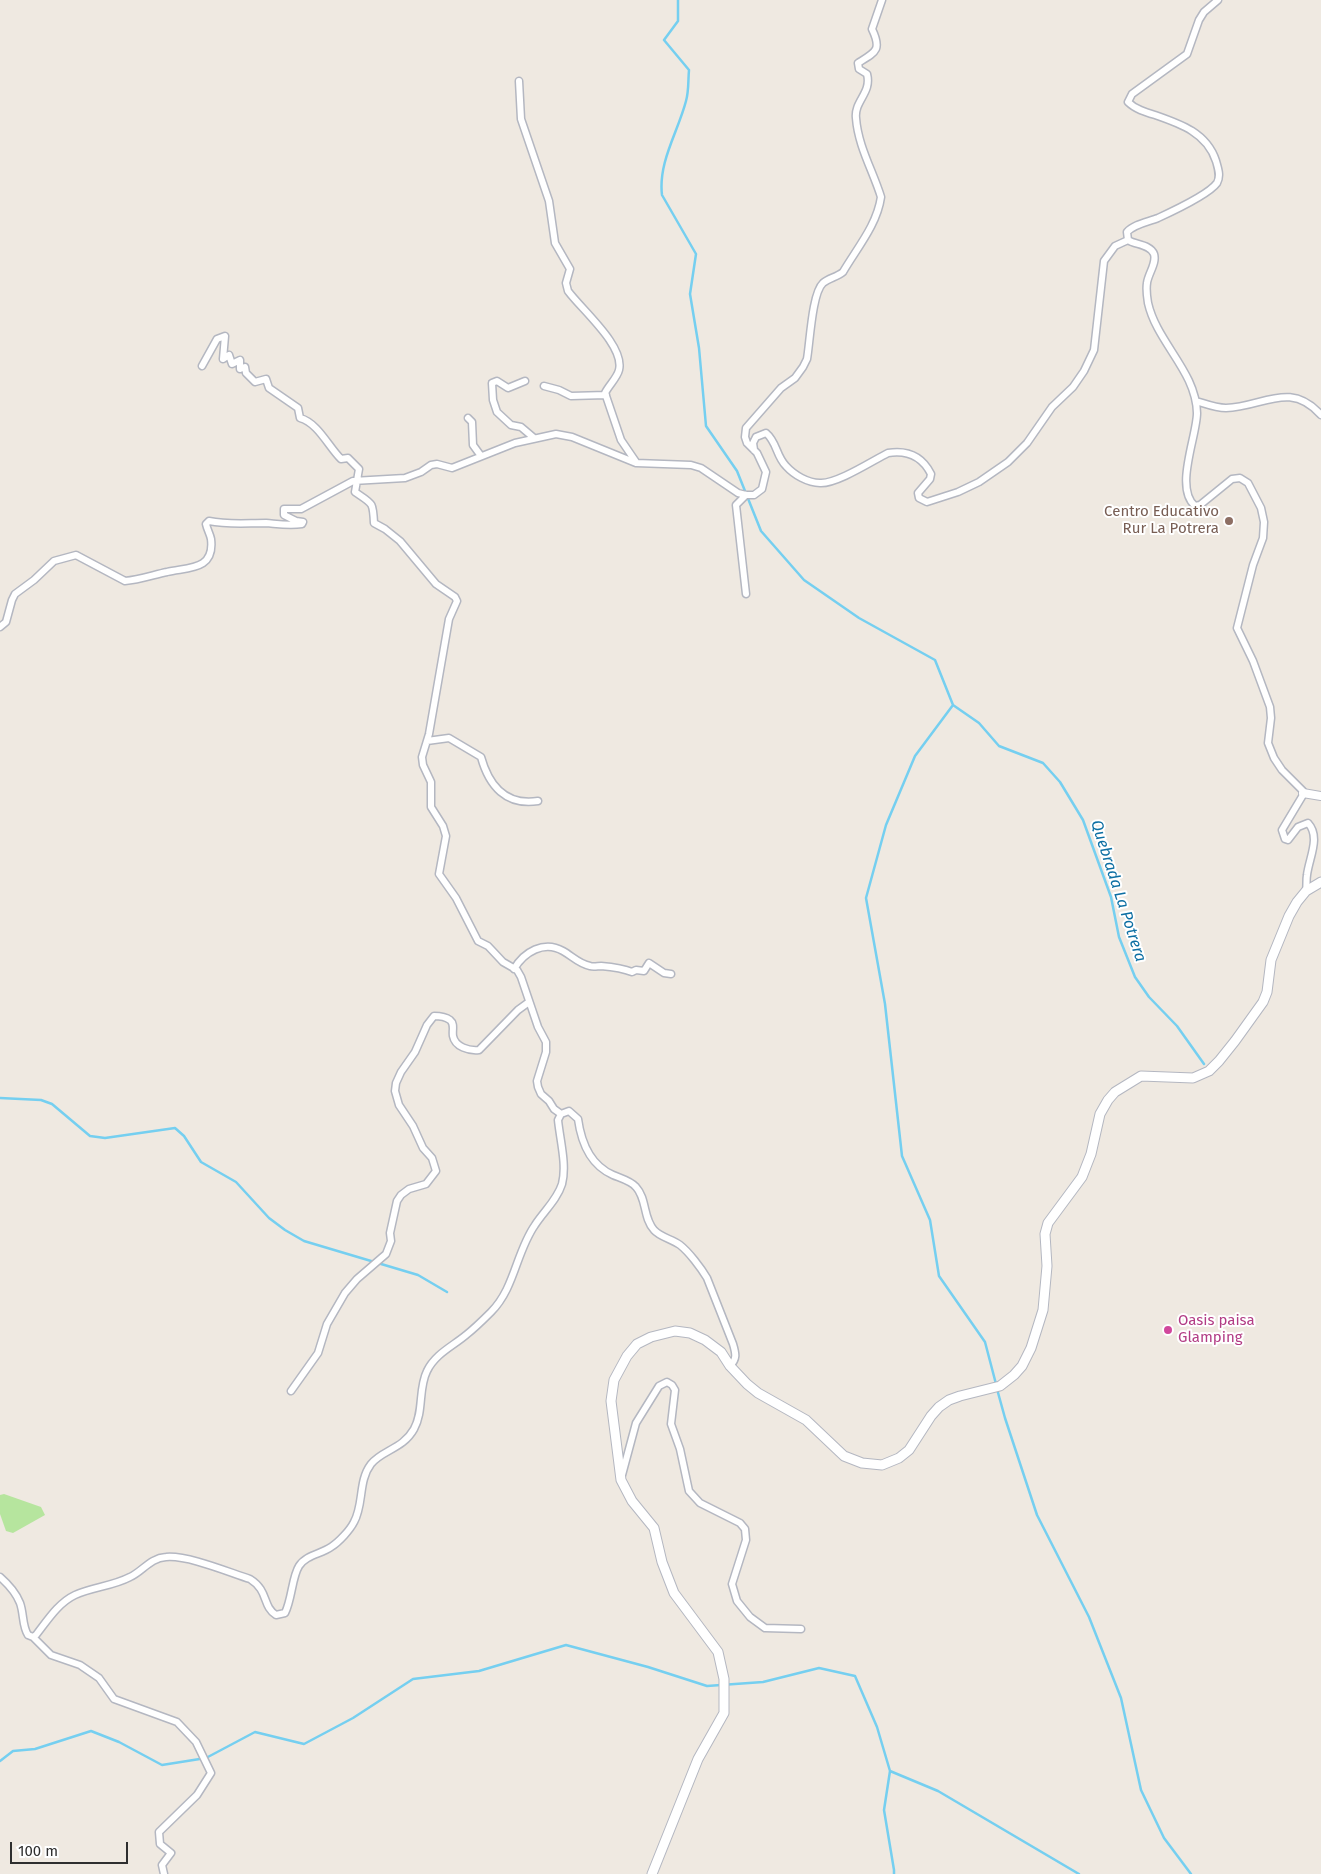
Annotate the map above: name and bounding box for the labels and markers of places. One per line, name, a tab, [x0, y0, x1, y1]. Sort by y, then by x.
place label: Centro Educativo Rur La Potrera	[1104, 503, 1219, 538]
marker: Centro Educativo Rur La Potrera	[1223, 515, 1235, 527]
place label: Oasis paisa Glamping	[1178, 1312, 1255, 1347]
marker: Oasis paisa Glamping	[1162, 1324, 1174, 1336]

